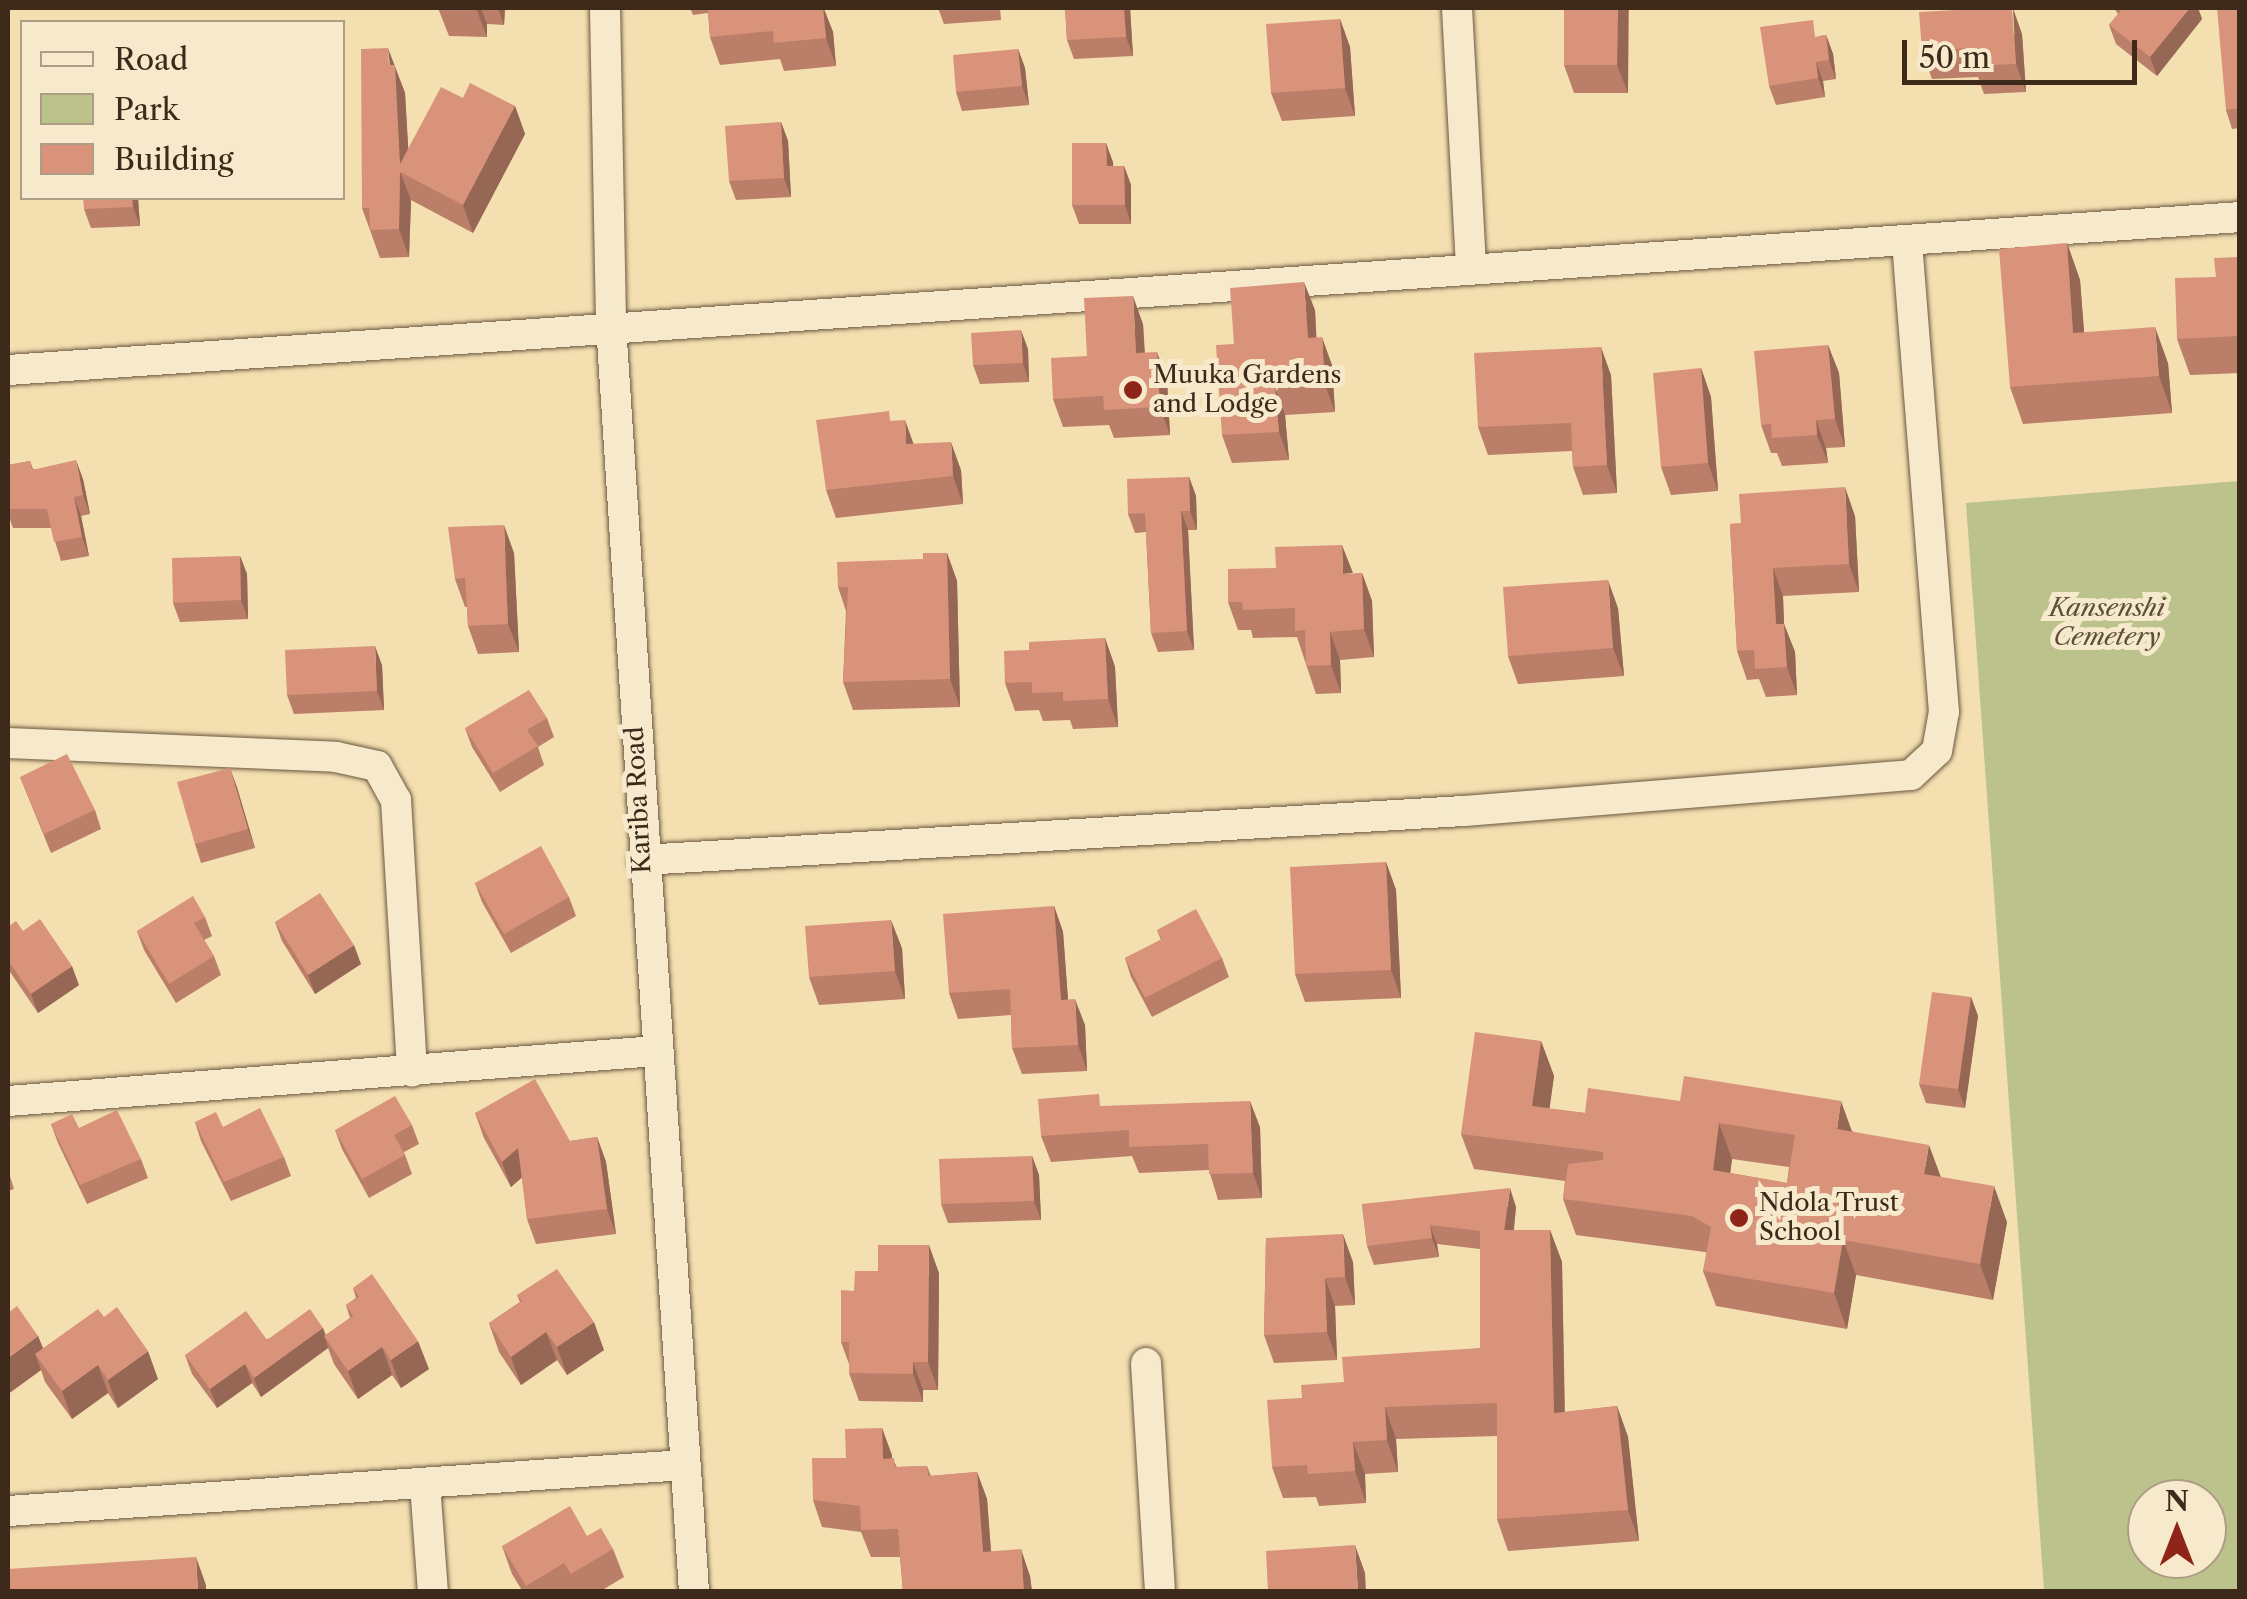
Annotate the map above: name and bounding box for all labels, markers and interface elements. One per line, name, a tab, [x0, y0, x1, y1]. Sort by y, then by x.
legend	[20, 20, 345, 200]
scale bar	[1907, 20, 2142, 82]
text: 50 m	[1919, 39, 1990, 76]
text: Road	[114, 41, 188, 78]
text: Park	[114, 91, 179, 128]
text: Building	[114, 141, 234, 178]
place label: Muuka Gardens and Lodge	[1153, 361, 1342, 420]
marker: Muuka Gardens and Lodge	[1122, 379, 1144, 401]
park label: Kansenshi Cemetery	[2049, 594, 2165, 653]
street label: Kariba Road	[620, 726, 658, 874]
place label: Ndola Trust School	[1759, 1189, 1900, 1248]
marker: Ndola Trust School	[1728, 1207, 1750, 1229]
north arrow	[2127, 1479, 2227, 1579]
text: N	[2165, 1484, 2189, 1518]

